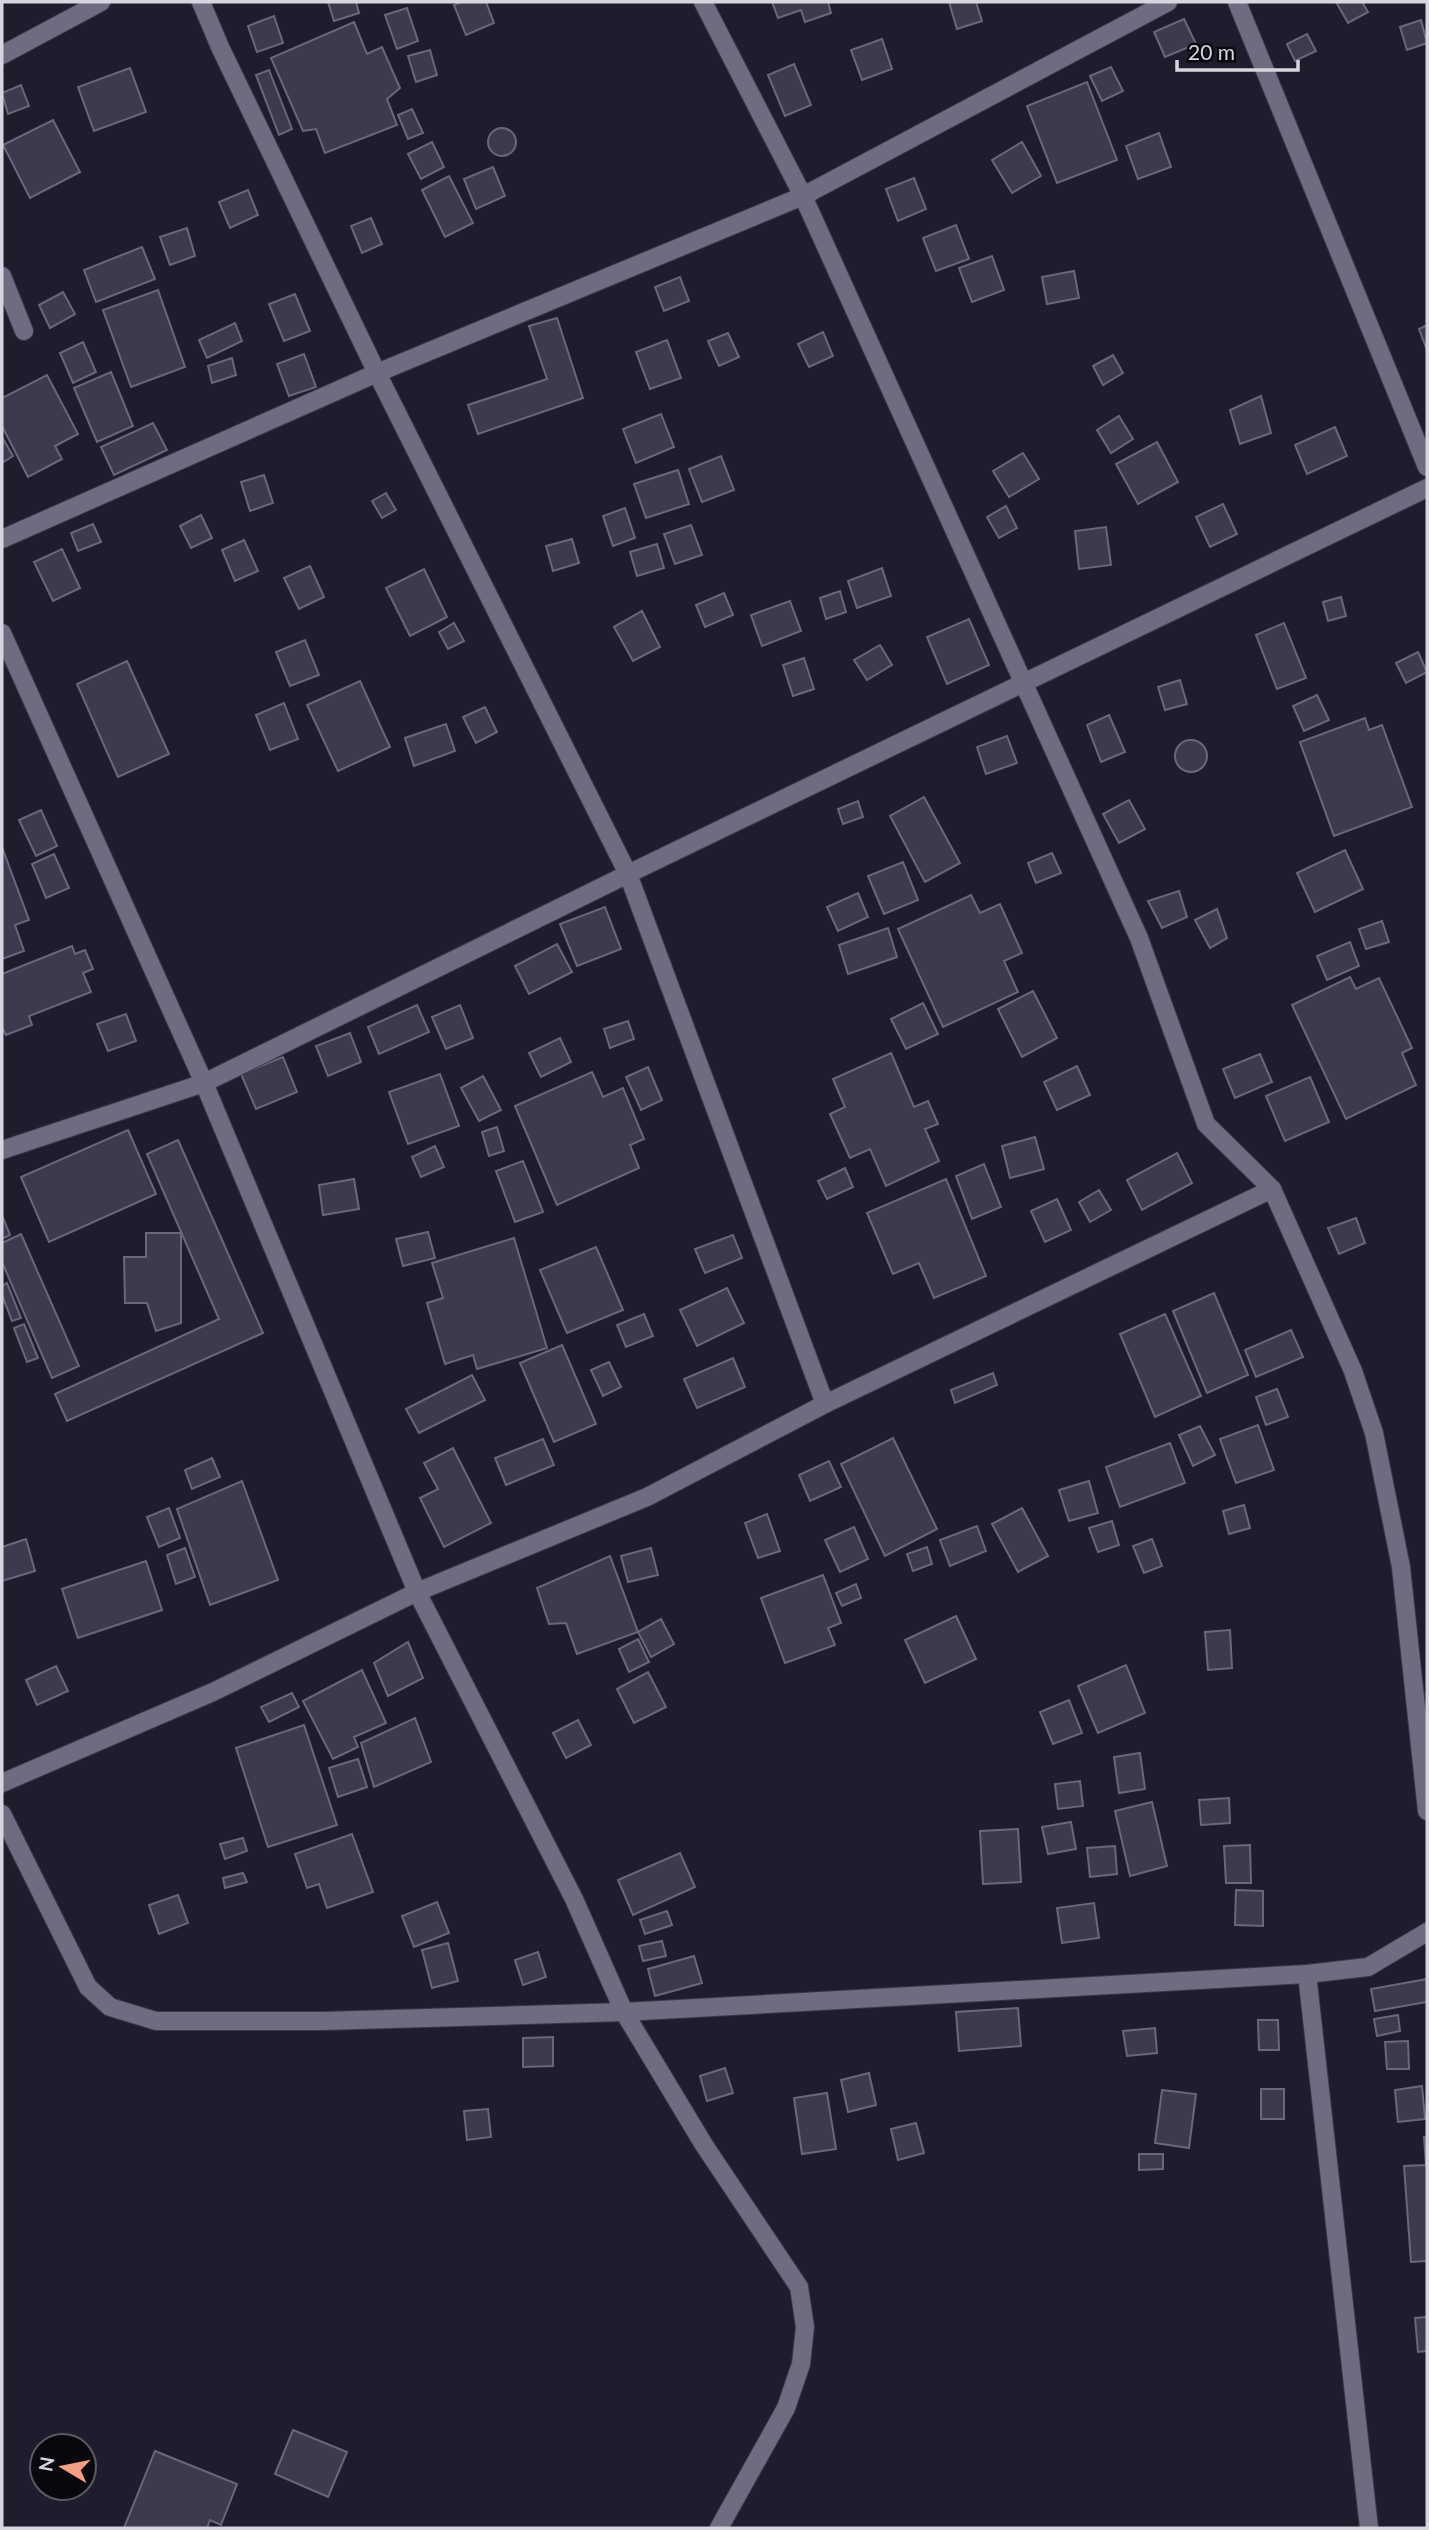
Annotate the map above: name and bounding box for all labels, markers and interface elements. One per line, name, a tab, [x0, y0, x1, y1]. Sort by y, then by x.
scale bar	[1177, 28, 1298, 72]
text: 20 m	[1188, 39, 1235, 64]
north arrow	[28, 2432, 98, 2502]
text: N	[33, 2455, 58, 2473]

